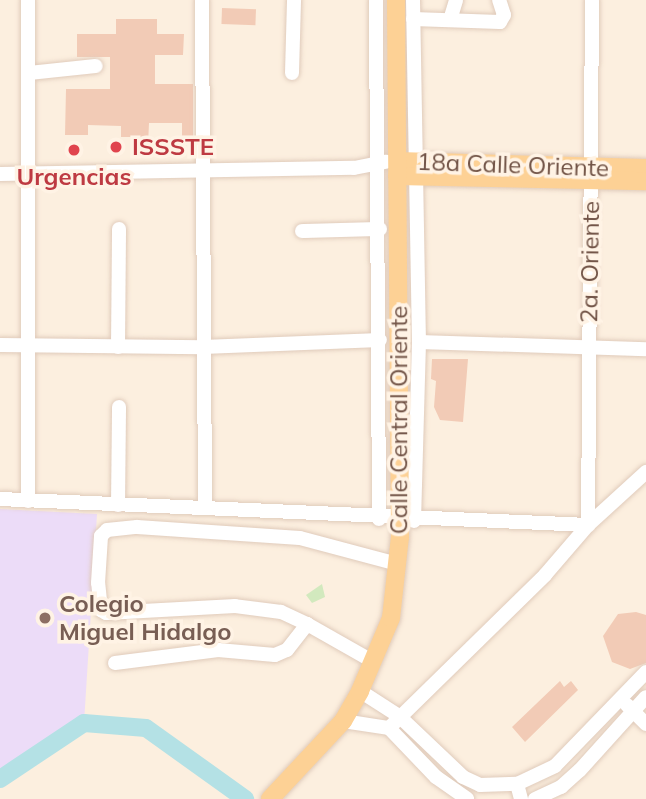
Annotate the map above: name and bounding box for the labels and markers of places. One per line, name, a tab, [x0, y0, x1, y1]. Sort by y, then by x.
place label: ISSSTE	[132, 133, 214, 161]
marker: ISSSTE	[106, 137, 126, 157]
marker: Urgencias	[64, 140, 84, 160]
place label: Urgencias	[17, 163, 131, 191]
place label: Colegio Miguel Hidalgo	[59, 590, 231, 646]
marker: Colegio Miguel Hidalgo	[37, 610, 53, 626]

